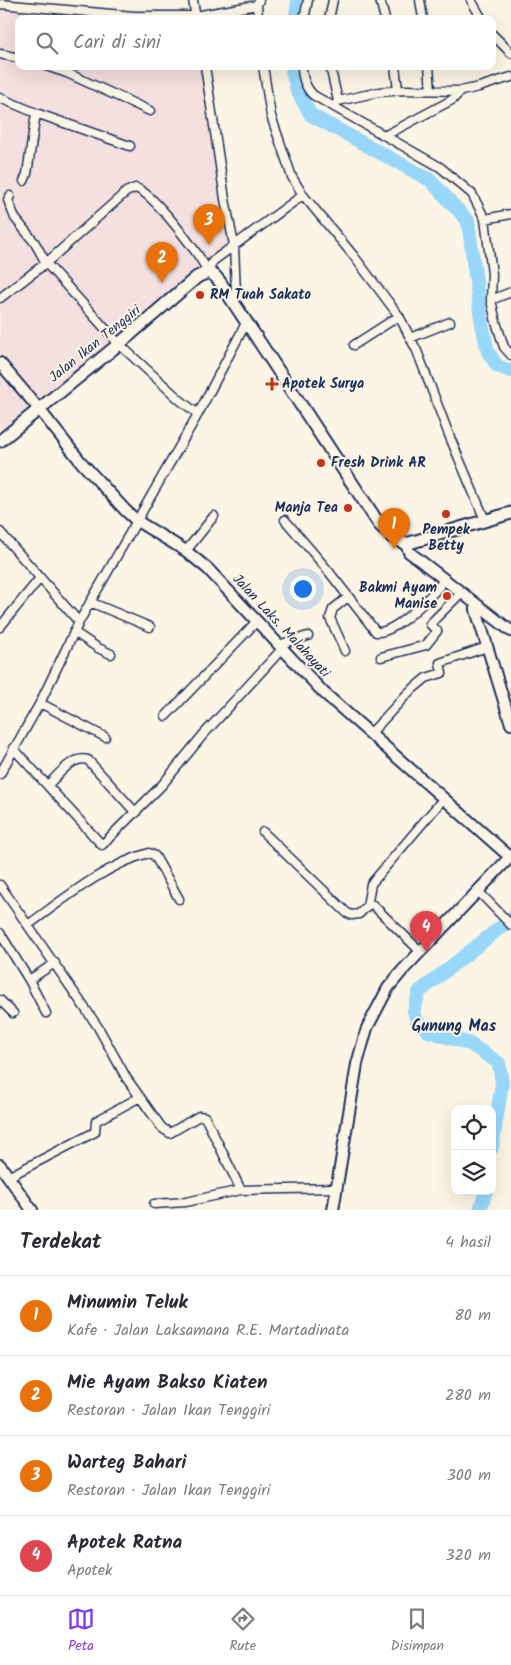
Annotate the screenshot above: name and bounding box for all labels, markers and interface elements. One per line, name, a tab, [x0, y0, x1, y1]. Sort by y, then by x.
search box	[15, 15, 496, 70]
text: Cari di sini	[73, 28, 161, 58]
icon: search	[33, 29, 61, 57]
pin: 3	[193, 204, 225, 245]
pin: 2	[146, 242, 178, 283]
place label: RM Tuah Sakato	[210, 284, 311, 306]
marker: RM Tuah Sakato	[194, 289, 206, 301]
street label: Jalan Ikan Tenggiri	[44, 300, 146, 388]
place label: Apotek Surya	[282, 373, 364, 395]
marker: Apotek Surya	[266, 378, 278, 390]
place label: Fresh Drink AR	[331, 452, 426, 474]
marker: Fresh Drink AR	[315, 457, 327, 469]
place label: Manja Tea	[275, 497, 338, 519]
marker: Manja Tea	[342, 502, 354, 514]
pin: 1	[378, 508, 410, 549]
marker: Pempek Betty	[440, 508, 452, 520]
place label: Pempek Betty	[422, 519, 471, 557]
street label: Jalan Laks. Malahayati	[227, 569, 336, 684]
your location	[290, 576, 316, 602]
place label: Bakmi Ayam Manise	[359, 577, 438, 615]
marker: Bakmi Ayam Manise	[441, 590, 453, 602]
pin: 4	[410, 911, 442, 952]
district label: Gunung Mas	[412, 1014, 497, 1039]
map controls	[451, 1105, 496, 1195]
button: locate	[451, 1105, 496, 1150]
button: layers	[451, 1150, 496, 1195]
text: Terdekat	[20, 1226, 101, 1259]
text: 4 hasil	[445, 1230, 491, 1255]
text: Minumin Teluk	[67, 1288, 188, 1318]
text: 1	[34, 1303, 38, 1328]
text: 80 m	[454, 1303, 491, 1328]
text: Kafe · Jalan Laksamana R.E. Martadinata	[67, 1318, 349, 1343]
text: Mie Ayam Bakso Kiaten	[67, 1368, 268, 1398]
text: 2	[31, 1383, 41, 1408]
text: 280 m	[445, 1383, 491, 1408]
text: Restoran · Jalan Ikan Tenggiri	[67, 1398, 270, 1423]
text: Warteg Bahari	[67, 1448, 187, 1478]
text: 3	[32, 1463, 40, 1488]
text: 300 m	[447, 1463, 491, 1488]
text: Restoran · Jalan Ikan Tenggiri	[67, 1478, 270, 1503]
text: Apotek Ratna	[67, 1528, 182, 1558]
text: 4	[32, 1543, 40, 1568]
text: 320 m	[445, 1543, 491, 1568]
text: Apotek	[67, 1558, 113, 1583]
tab: Peta	[67, 1605, 95, 1657]
tab: Rute	[229, 1605, 257, 1657]
tab: Disimpan	[391, 1605, 444, 1657]

